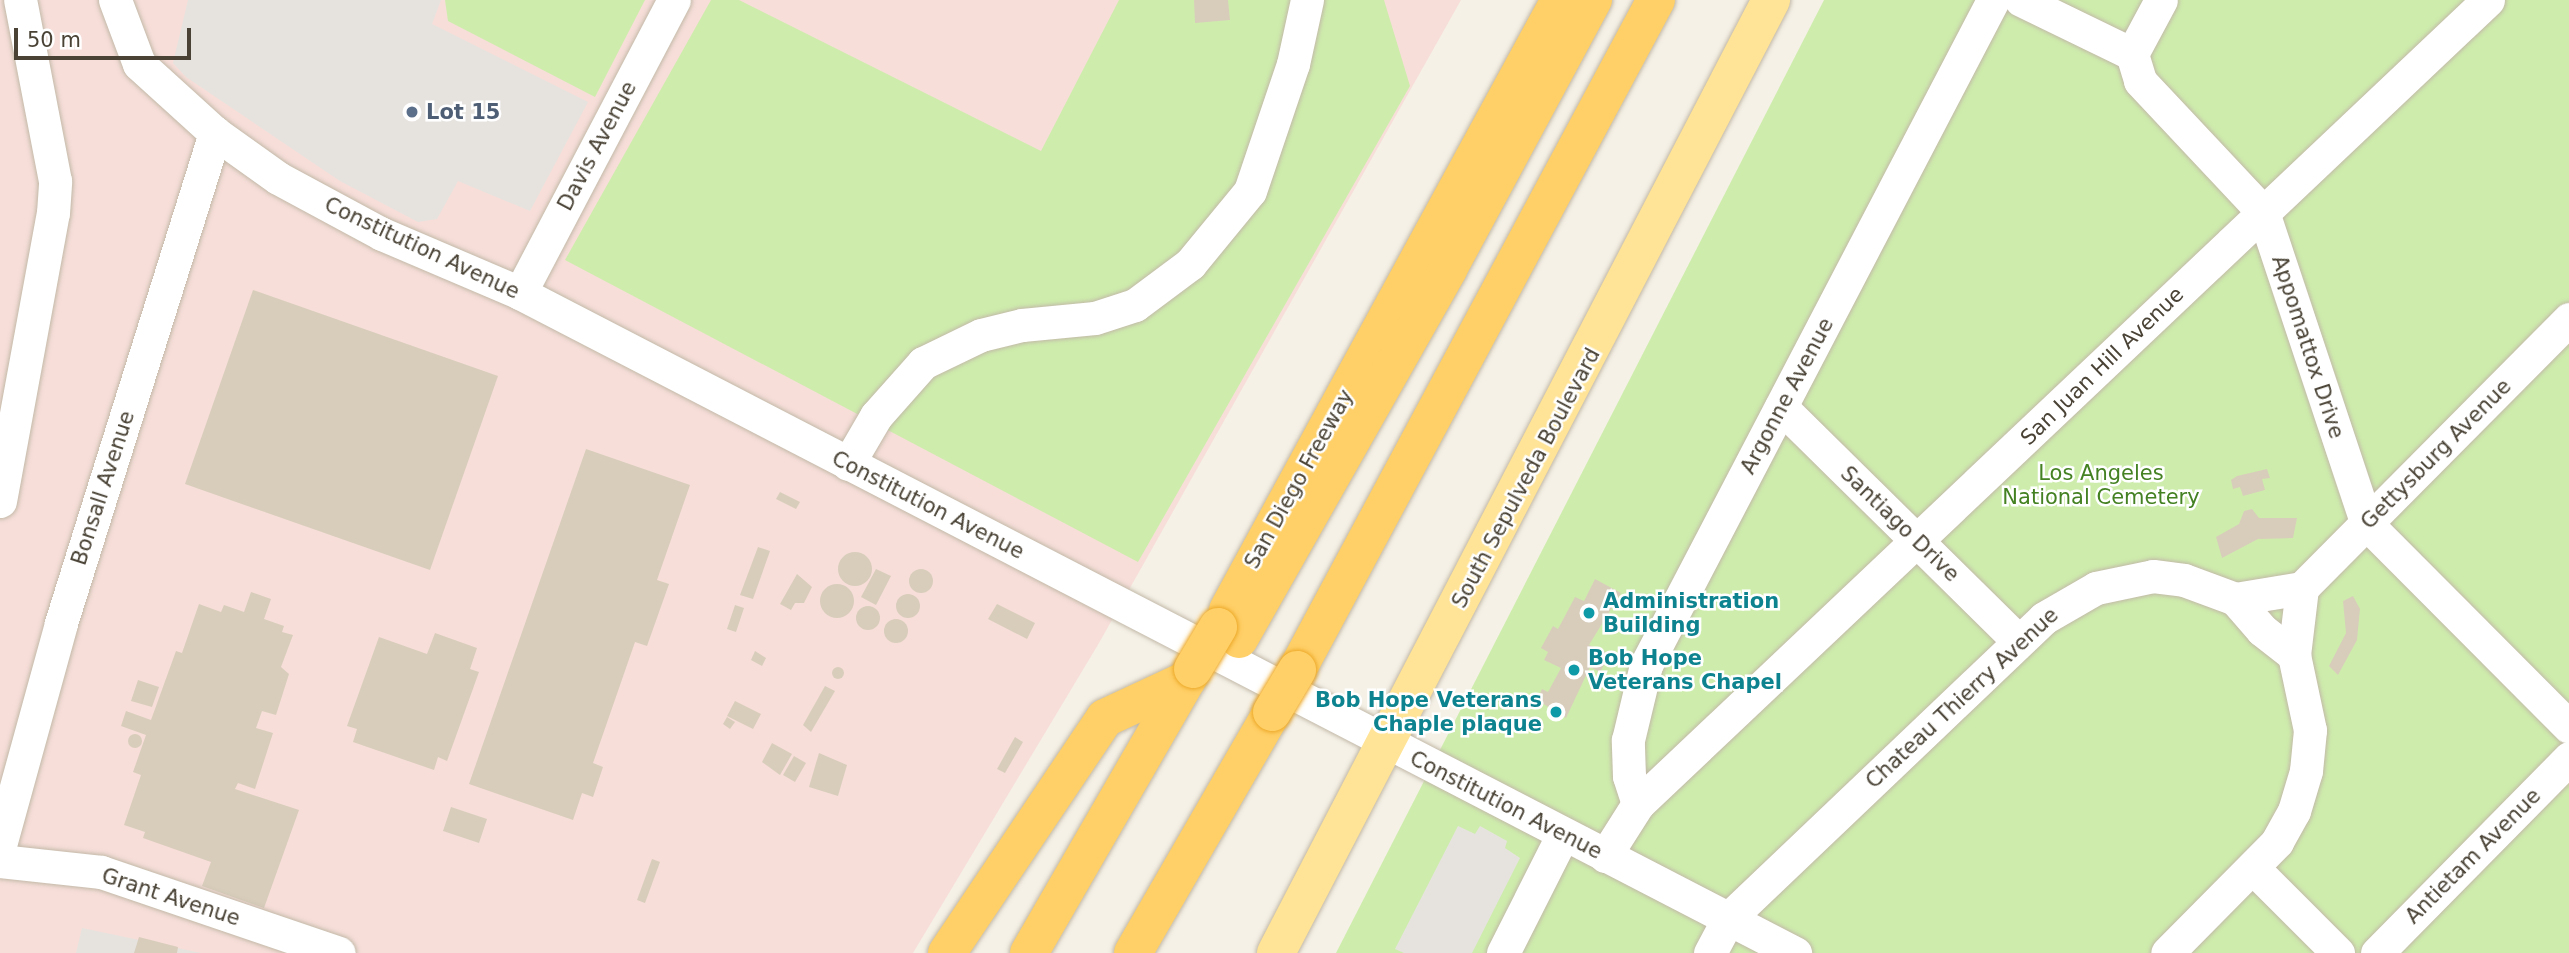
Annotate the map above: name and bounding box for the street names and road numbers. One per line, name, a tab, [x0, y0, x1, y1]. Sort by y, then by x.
street label: Davis Avenue	[552, 77, 642, 215]
street label: Constitution Avenue	[320, 192, 524, 304]
street label: Appomattox Drive	[2267, 252, 2349, 442]
street label: San Juan Hill Avenue	[2015, 282, 2189, 450]
street label: Argonne Avenue	[1735, 314, 1839, 478]
street label: South Sepulveda Boulevard	[1447, 344, 1605, 612]
street label: Gettysburg Avenue	[2356, 374, 2516, 534]
street label: San Diego Freeway	[1239, 385, 1359, 573]
street label: Bonsall Avenue	[66, 408, 140, 568]
street label: Constitution Avenue	[828, 446, 1028, 564]
street label: Santiago Drive	[1835, 461, 1965, 587]
street label: Chateau Thierry Avenue	[1861, 602, 2063, 794]
street label: Constitution Avenue	[1406, 746, 1606, 864]
street label: Antietam Avenue	[2400, 783, 2546, 929]
street label: Grant Avenue	[99, 863, 243, 931]

